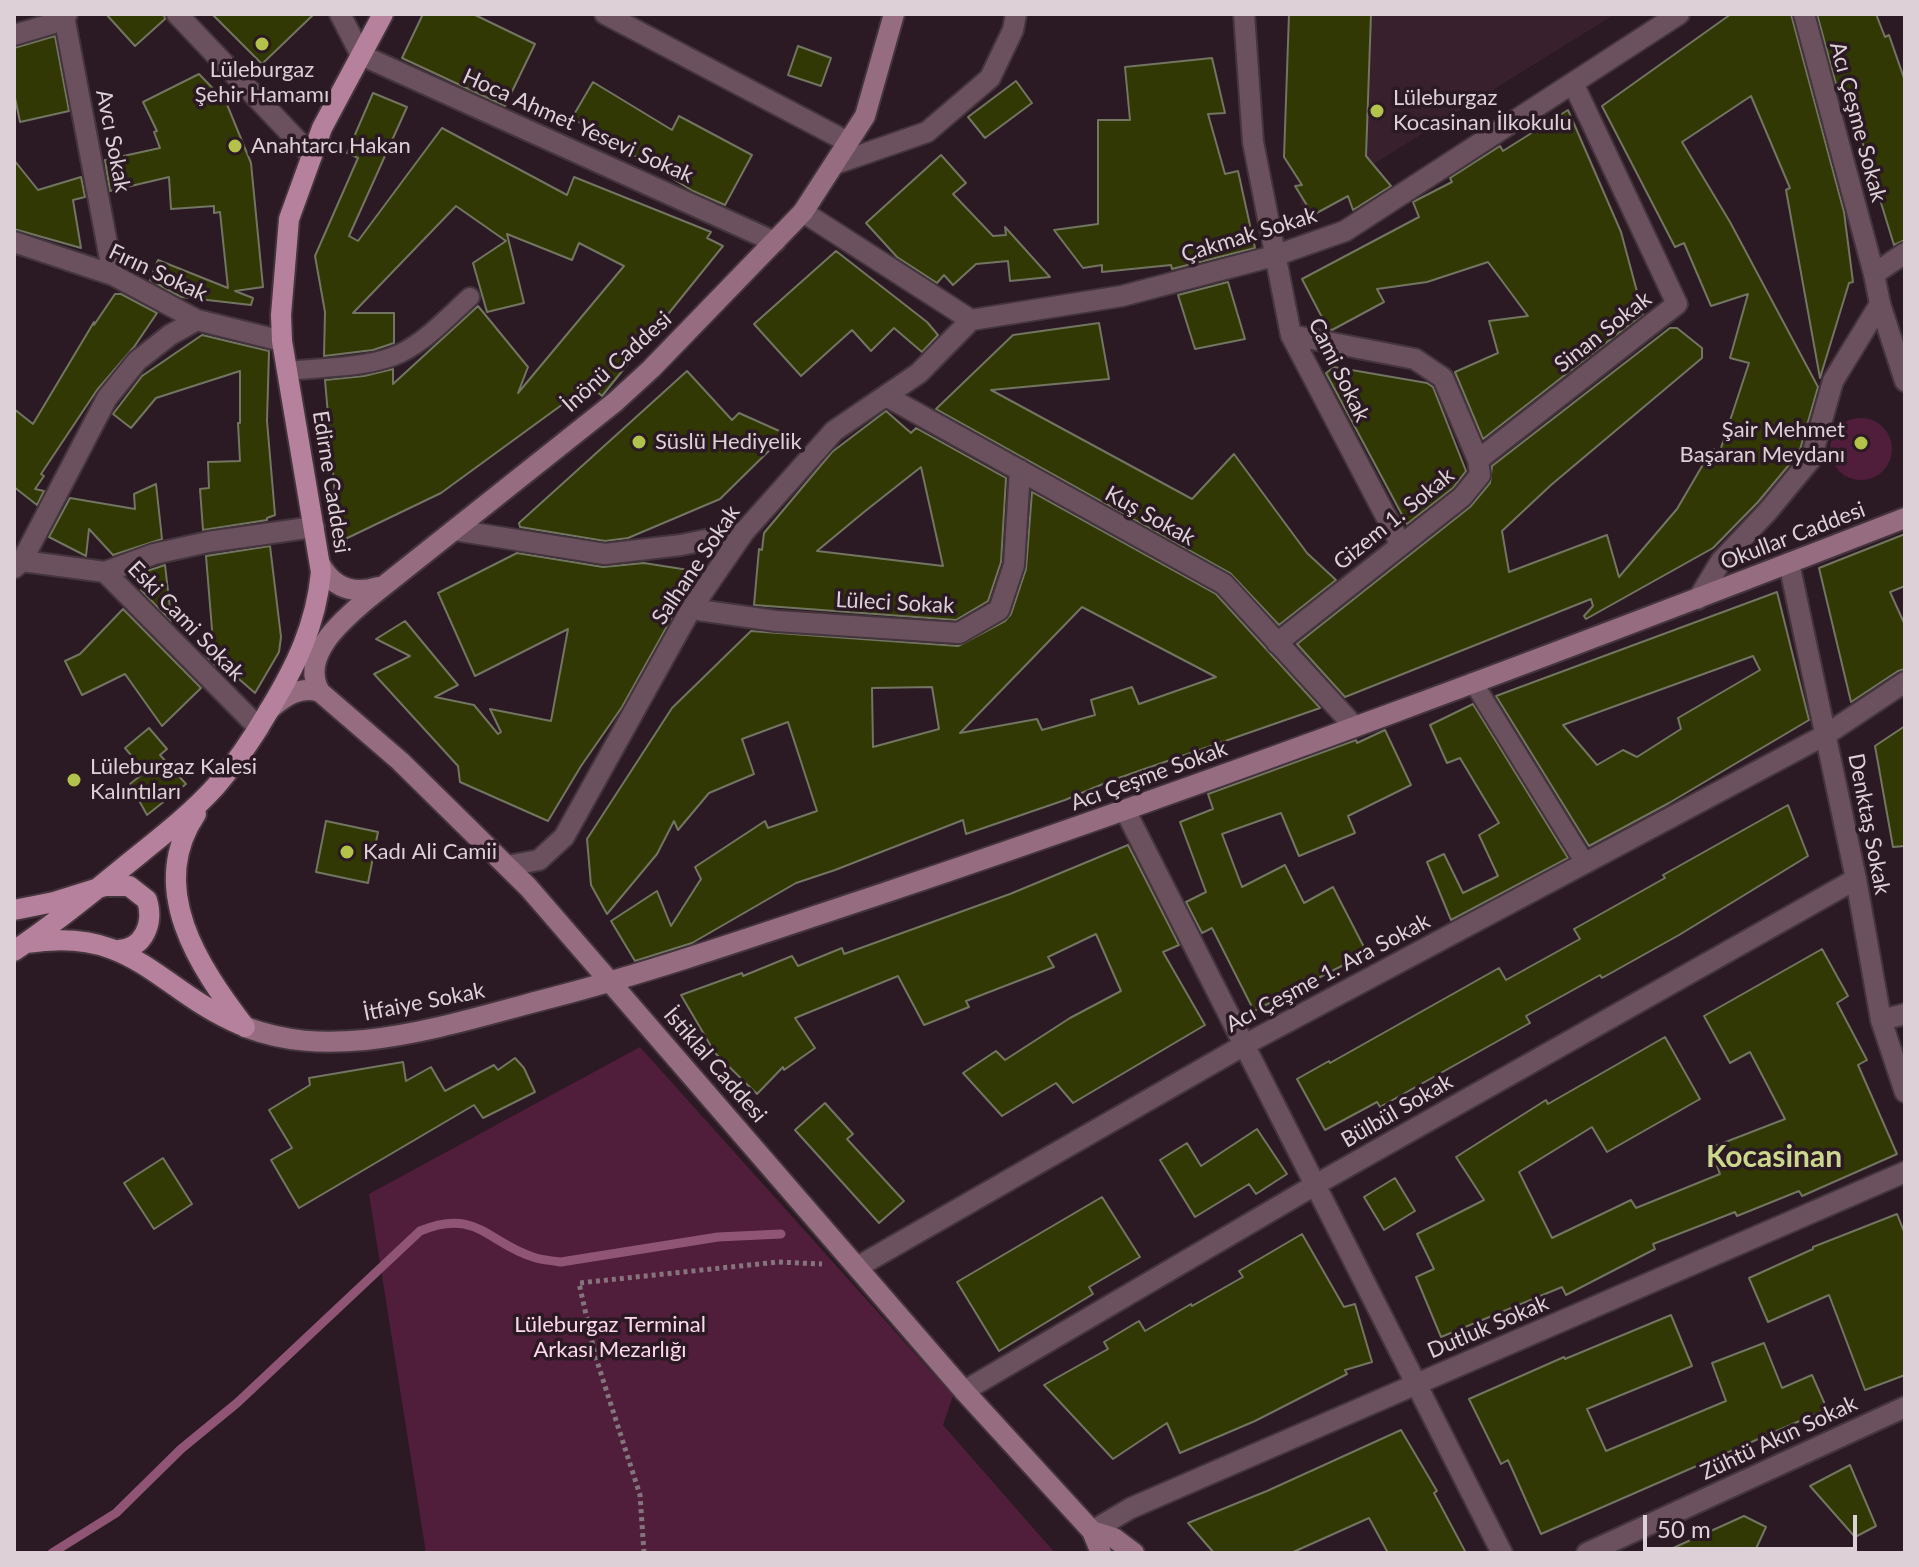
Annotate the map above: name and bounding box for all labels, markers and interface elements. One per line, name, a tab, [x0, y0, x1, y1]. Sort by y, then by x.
marker: Lüleburgaz Şehir Hamamı	[253, 35, 271, 53]
street label: Acı Çeşme Sokak	[1824, 39, 1892, 205]
place label: Lüleburgaz Şehir Hamamı	[195, 57, 329, 108]
street label: Hoca Ahmet Yesevi Sokak	[458, 63, 698, 189]
place label: Lüleburgaz Kocasinan İlkokulu	[1393, 85, 1572, 136]
street label: Avcı Sokak	[90, 87, 136, 195]
marker: Lüleburgaz Kocasinan İlkokulu	[1368, 102, 1386, 120]
place label: Anahtarcı Hakan	[251, 133, 411, 159]
marker: Anahtarcı Hakan	[226, 137, 244, 155]
street label: Çakmak Sokak	[1178, 202, 1320, 268]
street label: Fırın Sokak	[105, 239, 211, 307]
street label: Sinan Sokak	[1549, 286, 1657, 378]
street label: İnönü Caddesi	[557, 306, 677, 418]
street label: Cami Sokak	[1303, 314, 1375, 426]
street label: Edirne Caddesi	[307, 409, 355, 555]
place label: Şair Mehmet Başaran Meydanı	[1680, 417, 1845, 468]
place label: Süslü Hediyelik	[655, 429, 802, 455]
marker: Süslü Hediyelik	[630, 433, 648, 451]
marker: Şair Mehmet Başaran Meydanı	[1852, 434, 1870, 452]
street label: Gizem 1. Sokak	[1328, 462, 1460, 576]
street label: Kuş Sokak	[1100, 480, 1200, 552]
street label: Okullar Caddesi	[1717, 496, 1869, 576]
street label: Salhane Sokak	[646, 500, 746, 630]
street label: Eski Cami Sokak	[122, 556, 250, 686]
street label: Lüleci Sokak	[835, 587, 955, 619]
street label: Acı Çeşme Sokak	[1067, 735, 1231, 817]
street label: Denktaş Sokak	[1842, 751, 1896, 897]
place label: Lüleburgaz Kalesi Kalıntıları	[90, 754, 257, 806]
marker: Lüleburgaz Kalesi Kalıntıları	[65, 771, 83, 789]
place label: Kadı Ali Camii	[363, 839, 497, 865]
marker: Kadı Ali Camii	[338, 843, 356, 861]
street label: Acı Çeşme 1. Ara Sokak	[1221, 908, 1435, 1038]
street label: İtfaiye Sokak	[361, 977, 487, 1027]
street label: İstiklal Caddesi	[658, 1002, 772, 1128]
street label: Bülbül Sokak	[1336, 1068, 1458, 1154]
district label: Kocasinan	[1706, 1139, 1842, 1175]
street label: Dutluk Sokak	[1424, 1290, 1552, 1364]
park label: Lüleburgaz Terminal Arkası Mezarlığı	[514, 1312, 706, 1364]
street label: Zühtü Akın Sokak	[1696, 1390, 1862, 1486]
scale bar	[1647, 1499, 1861, 1549]
text: 50 m	[1657, 1514, 1711, 1543]

